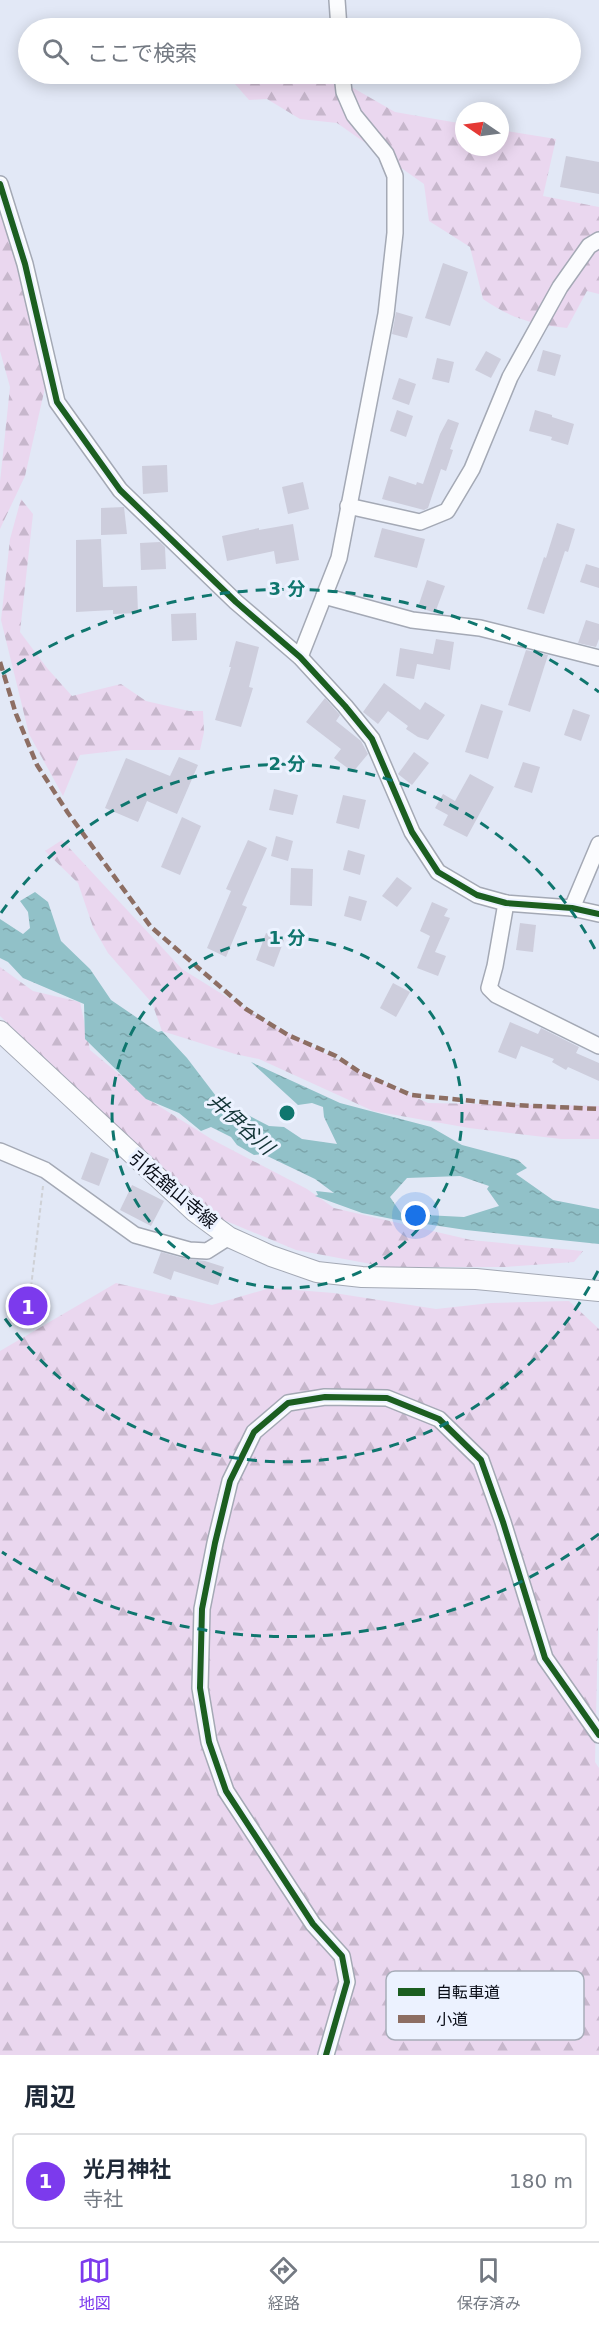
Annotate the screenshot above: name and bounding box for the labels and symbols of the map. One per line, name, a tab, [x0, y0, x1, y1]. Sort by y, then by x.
north arrow	[455, 102, 509, 156]
text: 3 分	[269, 578, 305, 599]
text: 2 分	[269, 753, 305, 774]
text: 1 分	[269, 927, 305, 948]
water label: 井伊谷川	[203, 1088, 280, 1161]
centre of rings	[277, 1103, 297, 1123]
street label: 引佐舘山寺線	[125, 1147, 221, 1232]
your location	[401, 1201, 430, 1230]
pin: 1	[9, 1284, 48, 1328]
legend	[386, 1971, 584, 2040]
text: 自転車道	[436, 1983, 500, 2002]
text: 小道	[436, 2010, 468, 2029]

